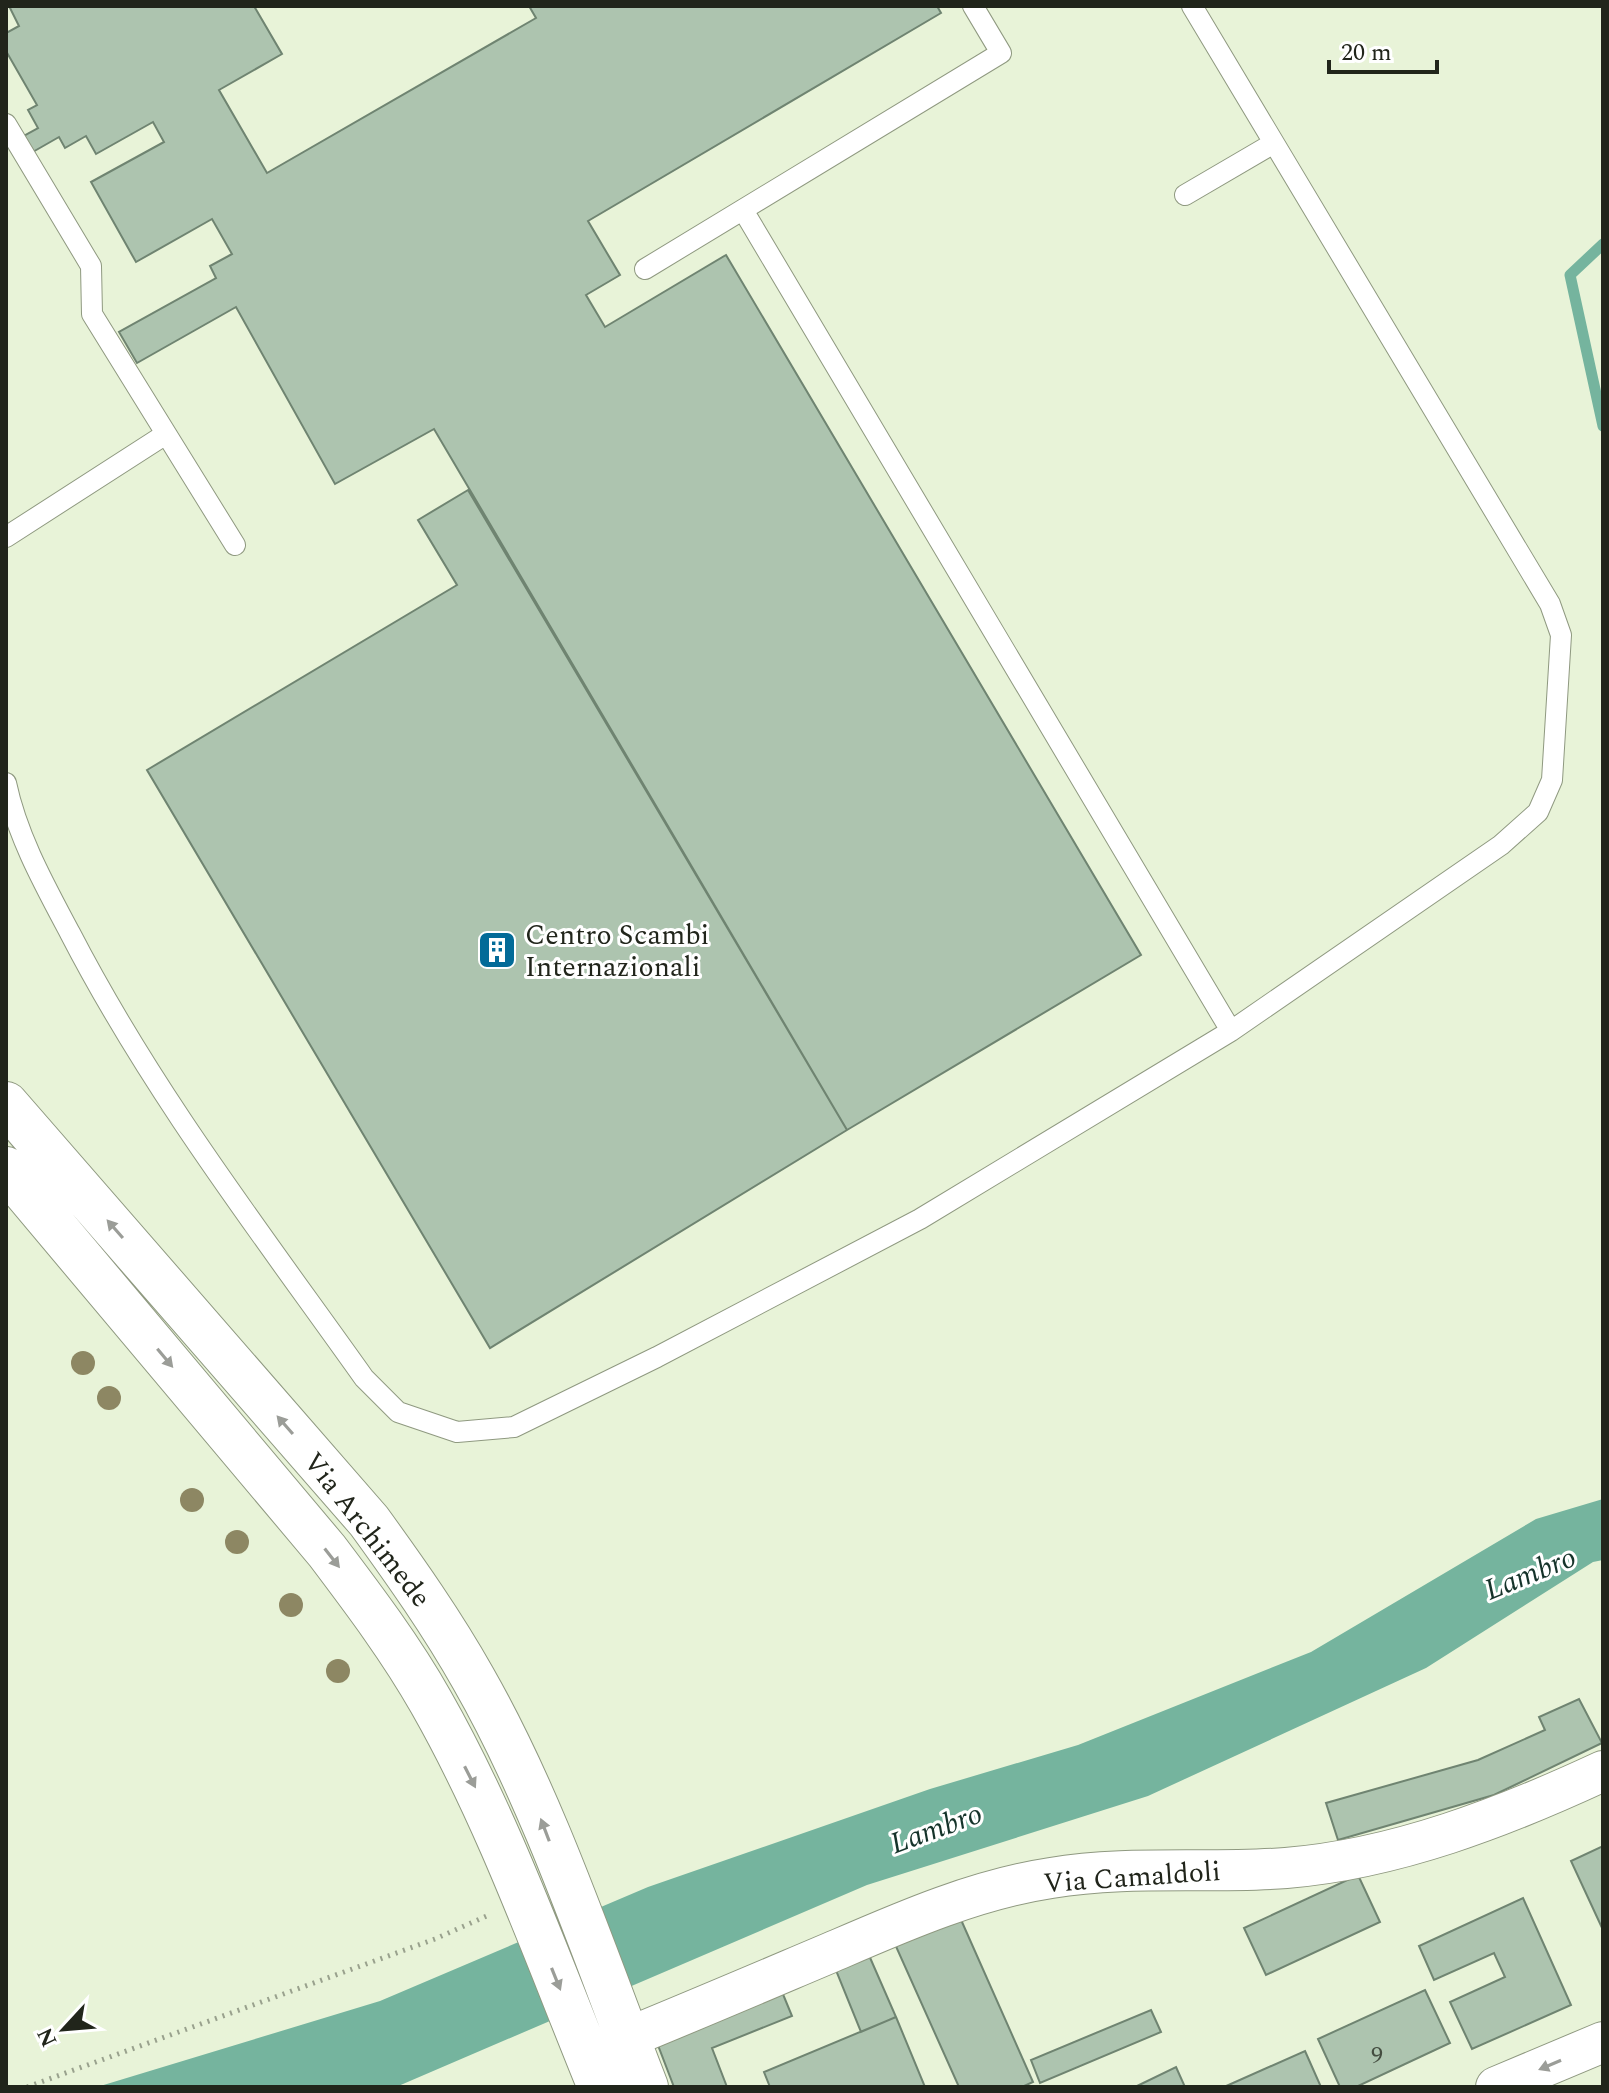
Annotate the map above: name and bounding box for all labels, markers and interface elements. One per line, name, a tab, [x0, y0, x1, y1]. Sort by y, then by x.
scale bar	[1329, 24, 1437, 74]
text: 20 m	[1341, 35, 1392, 71]
place label: Centro Scambi Internazionali	[525, 914, 709, 989]
building icon: Centro Scambi Internazionali	[476, 929, 518, 971]
one-way arrow	[107, 1220, 124, 1240]
one-way arrow	[156, 1348, 173, 1368]
one-way arrow	[277, 1416, 295, 1435]
street label: Via Archimede	[292, 1443, 441, 1617]
water label: Lambro	[1477, 1535, 1583, 1613]
one-way arrow	[324, 1548, 340, 1568]
one-way arrow	[464, 1766, 477, 1789]
water label: Lambro	[884, 1791, 989, 1867]
one-way arrow	[538, 1818, 551, 1842]
street label: Via Camaldoli	[1042, 1850, 1222, 1905]
one-way arrow	[549, 1968, 562, 1991]
north arrow	[24, 1989, 104, 2069]
text: N	[29, 2022, 66, 2052]
house number: 9	[1371, 2038, 1383, 2074]
one-way arrow	[1538, 2058, 1562, 2071]

